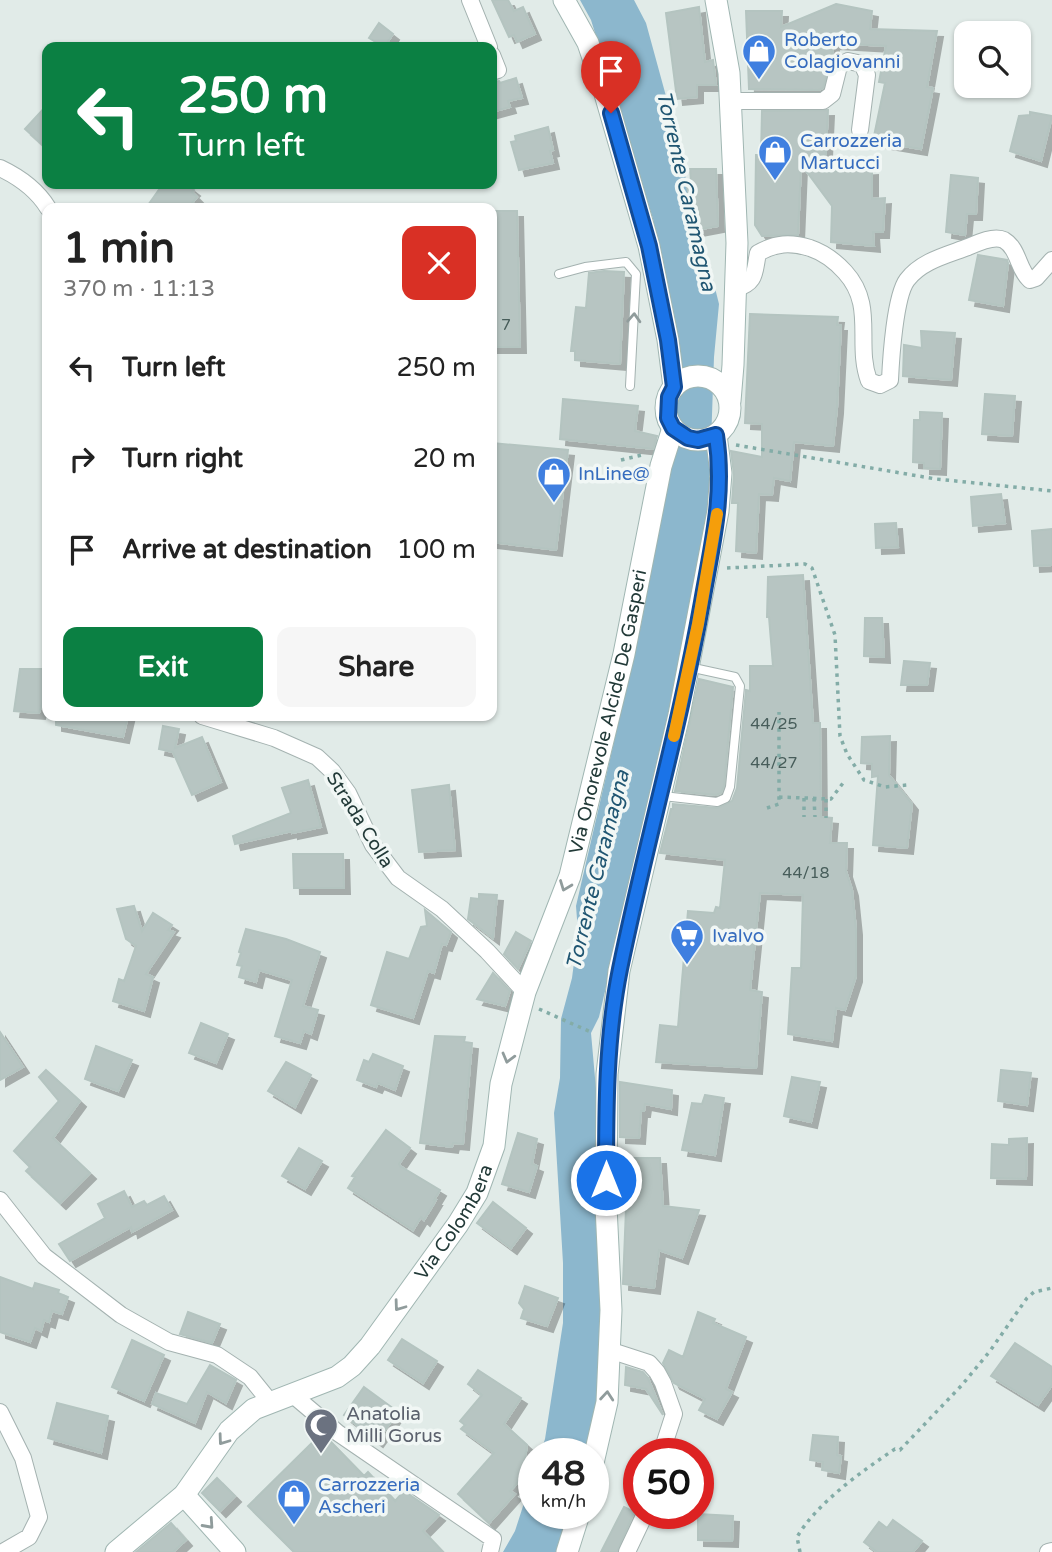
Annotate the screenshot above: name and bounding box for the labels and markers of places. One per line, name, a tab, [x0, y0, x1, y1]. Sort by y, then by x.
place label: Roberto Colagiovanni	[784, 29, 901, 73]
shop icon: Roberto Colagiovanni	[740, 32, 778, 81]
pin	[581, 41, 641, 113]
place label: Carrozzeria Martucci	[800, 130, 902, 174]
shop icon: Carrozzeria Martucci	[756, 133, 794, 182]
shop icon: InLine@	[535, 455, 573, 504]
place label: InLine@	[578, 463, 650, 485]
supermarket icon: IvaIvo	[668, 917, 706, 966]
place label: IvaIvo	[712, 925, 764, 947]
place label: Anatolia Milli Gorus	[346, 1403, 442, 1447]
mosque icon: Anatolia Milli Gorus	[302, 1406, 340, 1455]
place label: Carrozzeria Ascheri	[318, 1474, 420, 1518]
shop icon: Carrozzeria Ascheri	[275, 1477, 313, 1526]

